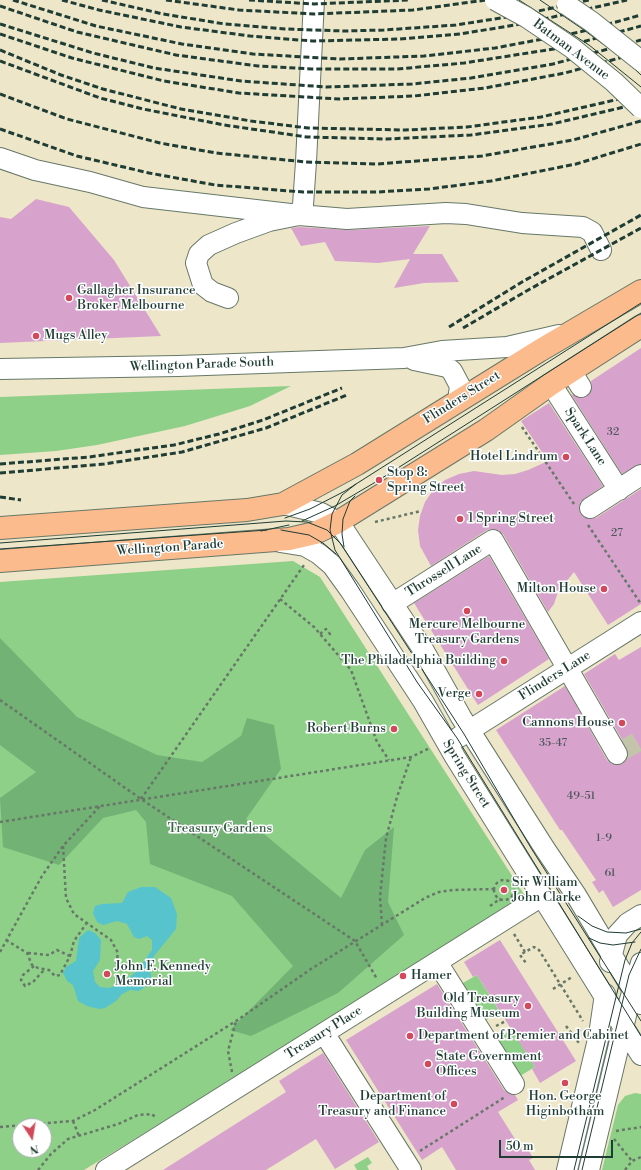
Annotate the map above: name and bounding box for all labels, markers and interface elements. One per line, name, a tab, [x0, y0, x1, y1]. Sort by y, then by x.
street label: Batman Avenue	[530, 16, 612, 84]
place label: Gallagher Insurance Broker Melbourne	[77, 283, 196, 314]
marker: Gallagher Insurance Broker Melbourne	[64, 293, 74, 303]
place label: Mugs Alley	[44, 328, 107, 344]
marker: Mugs Alley	[31, 331, 41, 341]
street label: Wellington Parade South	[130, 355, 274, 375]
street label: Flinders Street	[421, 368, 503, 428]
street label: Spark Lane	[560, 405, 610, 469]
house number: 32	[607, 425, 619, 439]
place label: Hotel Lindrum	[470, 449, 558, 465]
marker: Hotel Lindrum	[561, 452, 571, 462]
place label: Stop 8: Spring Street	[387, 465, 465, 496]
marker: Stop 8: Spring Street	[374, 475, 384, 485]
place label: 1 Spring Street	[468, 511, 554, 527]
marker: 1 Spring Street	[455, 514, 465, 524]
house number: 27	[611, 526, 623, 540]
street label: Wellington Parade	[116, 536, 224, 560]
street label: Throssell Lane	[403, 541, 485, 601]
place label: Milton House	[517, 581, 596, 597]
marker: Milton House	[599, 584, 609, 594]
marker: Mercure Melbourne Treasury Gardens	[462, 606, 472, 616]
place label: Mercure Melbourne Treasury Gardens	[409, 617, 525, 648]
street label: Flinders Lane	[516, 648, 594, 704]
place label: The Philadelphia Building	[341, 653, 496, 669]
marker: The Philadelphia Building	[499, 656, 509, 666]
place label: Verge	[438, 686, 471, 702]
marker: Verge	[474, 689, 484, 699]
place label: Cannons House	[522, 715, 614, 731]
marker: Cannons House	[617, 718, 627, 728]
place label: Robert Burns	[307, 721, 386, 737]
marker: Robert Burns	[389, 724, 399, 734]
house number: 35-47	[539, 736, 567, 750]
street label: Spring Street	[439, 737, 493, 811]
house number: 49-51	[567, 789, 595, 803]
park label: Treasury Gardens	[168, 821, 272, 837]
house number: 1-9	[596, 831, 612, 845]
house number: 61	[604, 866, 616, 880]
place label: Sir William John Clarke	[512, 875, 581, 906]
marker: Sir William John Clarke	[499, 885, 509, 895]
place label: John F. Kennedy Memorial	[115, 959, 211, 990]
place label: Hamer	[411, 968, 452, 984]
marker: John F. Kennedy Memorial	[102, 969, 112, 979]
marker: Hamer	[398, 971, 408, 981]
place label: Old Treasury Building Museum	[417, 991, 520, 1022]
marker: Old Treasury Building Museum	[523, 1001, 533, 1011]
street label: Treasury Place	[283, 1003, 365, 1063]
place label: Department of Premier and Cabinet	[418, 1028, 629, 1044]
marker: Department of Premier and Cabinet	[405, 1031, 415, 1041]
place label: State Government Offices	[436, 1049, 542, 1080]
marker: State Government Offices	[423, 1059, 433, 1069]
marker: Hon. George Higinbotham	[560, 1078, 570, 1088]
place label: Department of Treasury and Finance	[318, 1089, 446, 1120]
place label: Hon. George Higinbotham	[526, 1089, 604, 1120]
marker: Department of Treasury and Finance	[449, 1099, 459, 1109]
north arrow	[12, 1118, 52, 1158]
scale bar	[501, 1132, 615, 1158]
text: 50 m	[506, 1139, 534, 1154]
text: N	[29, 1141, 40, 1157]

